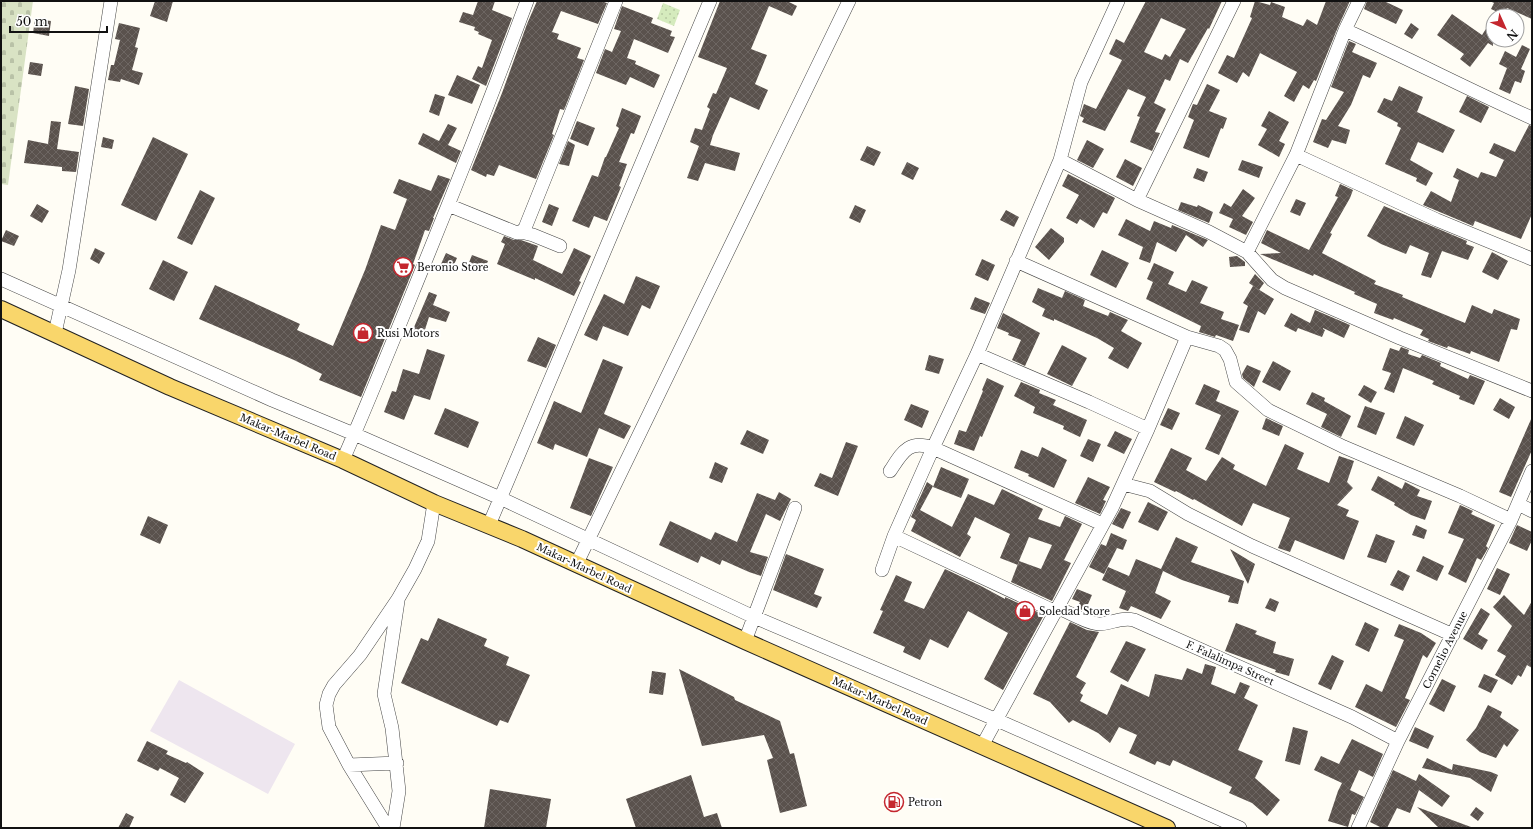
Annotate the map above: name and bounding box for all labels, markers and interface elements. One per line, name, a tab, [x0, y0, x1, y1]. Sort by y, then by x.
scale bar	[10, 8, 107, 34]
north arrow	[1485, 8, 1525, 48]
text: 50 m	[16, 14, 48, 29]
text: N	[1503, 26, 1521, 44]
supermarket icon: Beronio Store	[392, 256, 414, 278]
place label: Beronio Store	[417, 261, 489, 274]
shop icon: Rusi Motors	[352, 322, 374, 344]
place label: Rusi Motors	[377, 327, 440, 340]
street label: Makar-Marbel Road	[238, 411, 338, 463]
street label: Makar-Marbel Road	[534, 540, 634, 596]
shop icon: Soledad Store	[1014, 600, 1036, 622]
place label: Soledad Store	[1039, 605, 1110, 618]
street label: Cornelio Avenue	[1420, 609, 1470, 691]
street label: F. Falalimpa Street	[1184, 638, 1276, 688]
street label: Makar-Marbel Road	[830, 674, 930, 728]
fuel station icon: Petron	[883, 791, 905, 813]
place label: Petron	[908, 796, 942, 809]

